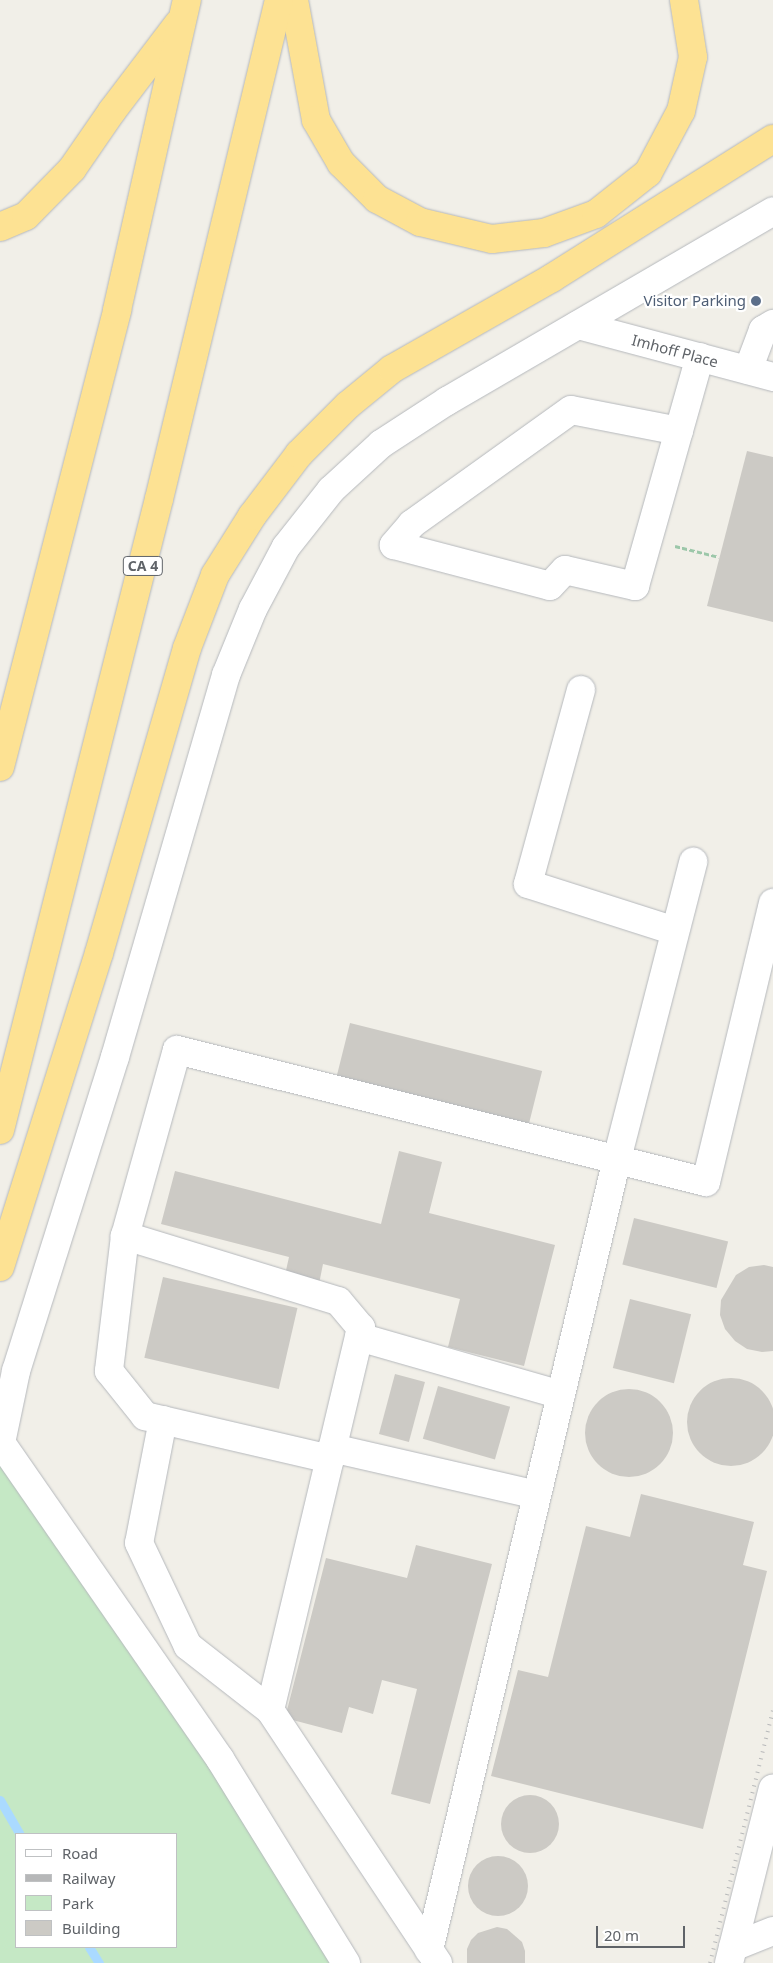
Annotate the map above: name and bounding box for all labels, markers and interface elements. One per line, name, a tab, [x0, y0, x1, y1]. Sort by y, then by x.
place label: Visitor Parking	[643, 292, 746, 310]
marker: Visitor Parking	[750, 295, 762, 307]
street label: Imhoff Place	[630, 331, 720, 371]
road number: CA 4	[122, 554, 164, 578]
legend	[15, 1833, 178, 1948]
text: Road	[62, 1843, 98, 1863]
text: Railway	[62, 1868, 115, 1888]
text: Park	[62, 1893, 94, 1913]
scale bar	[598, 1916, 687, 1948]
text: Building	[62, 1918, 120, 1938]
text: 20 m	[604, 1925, 639, 1945]

